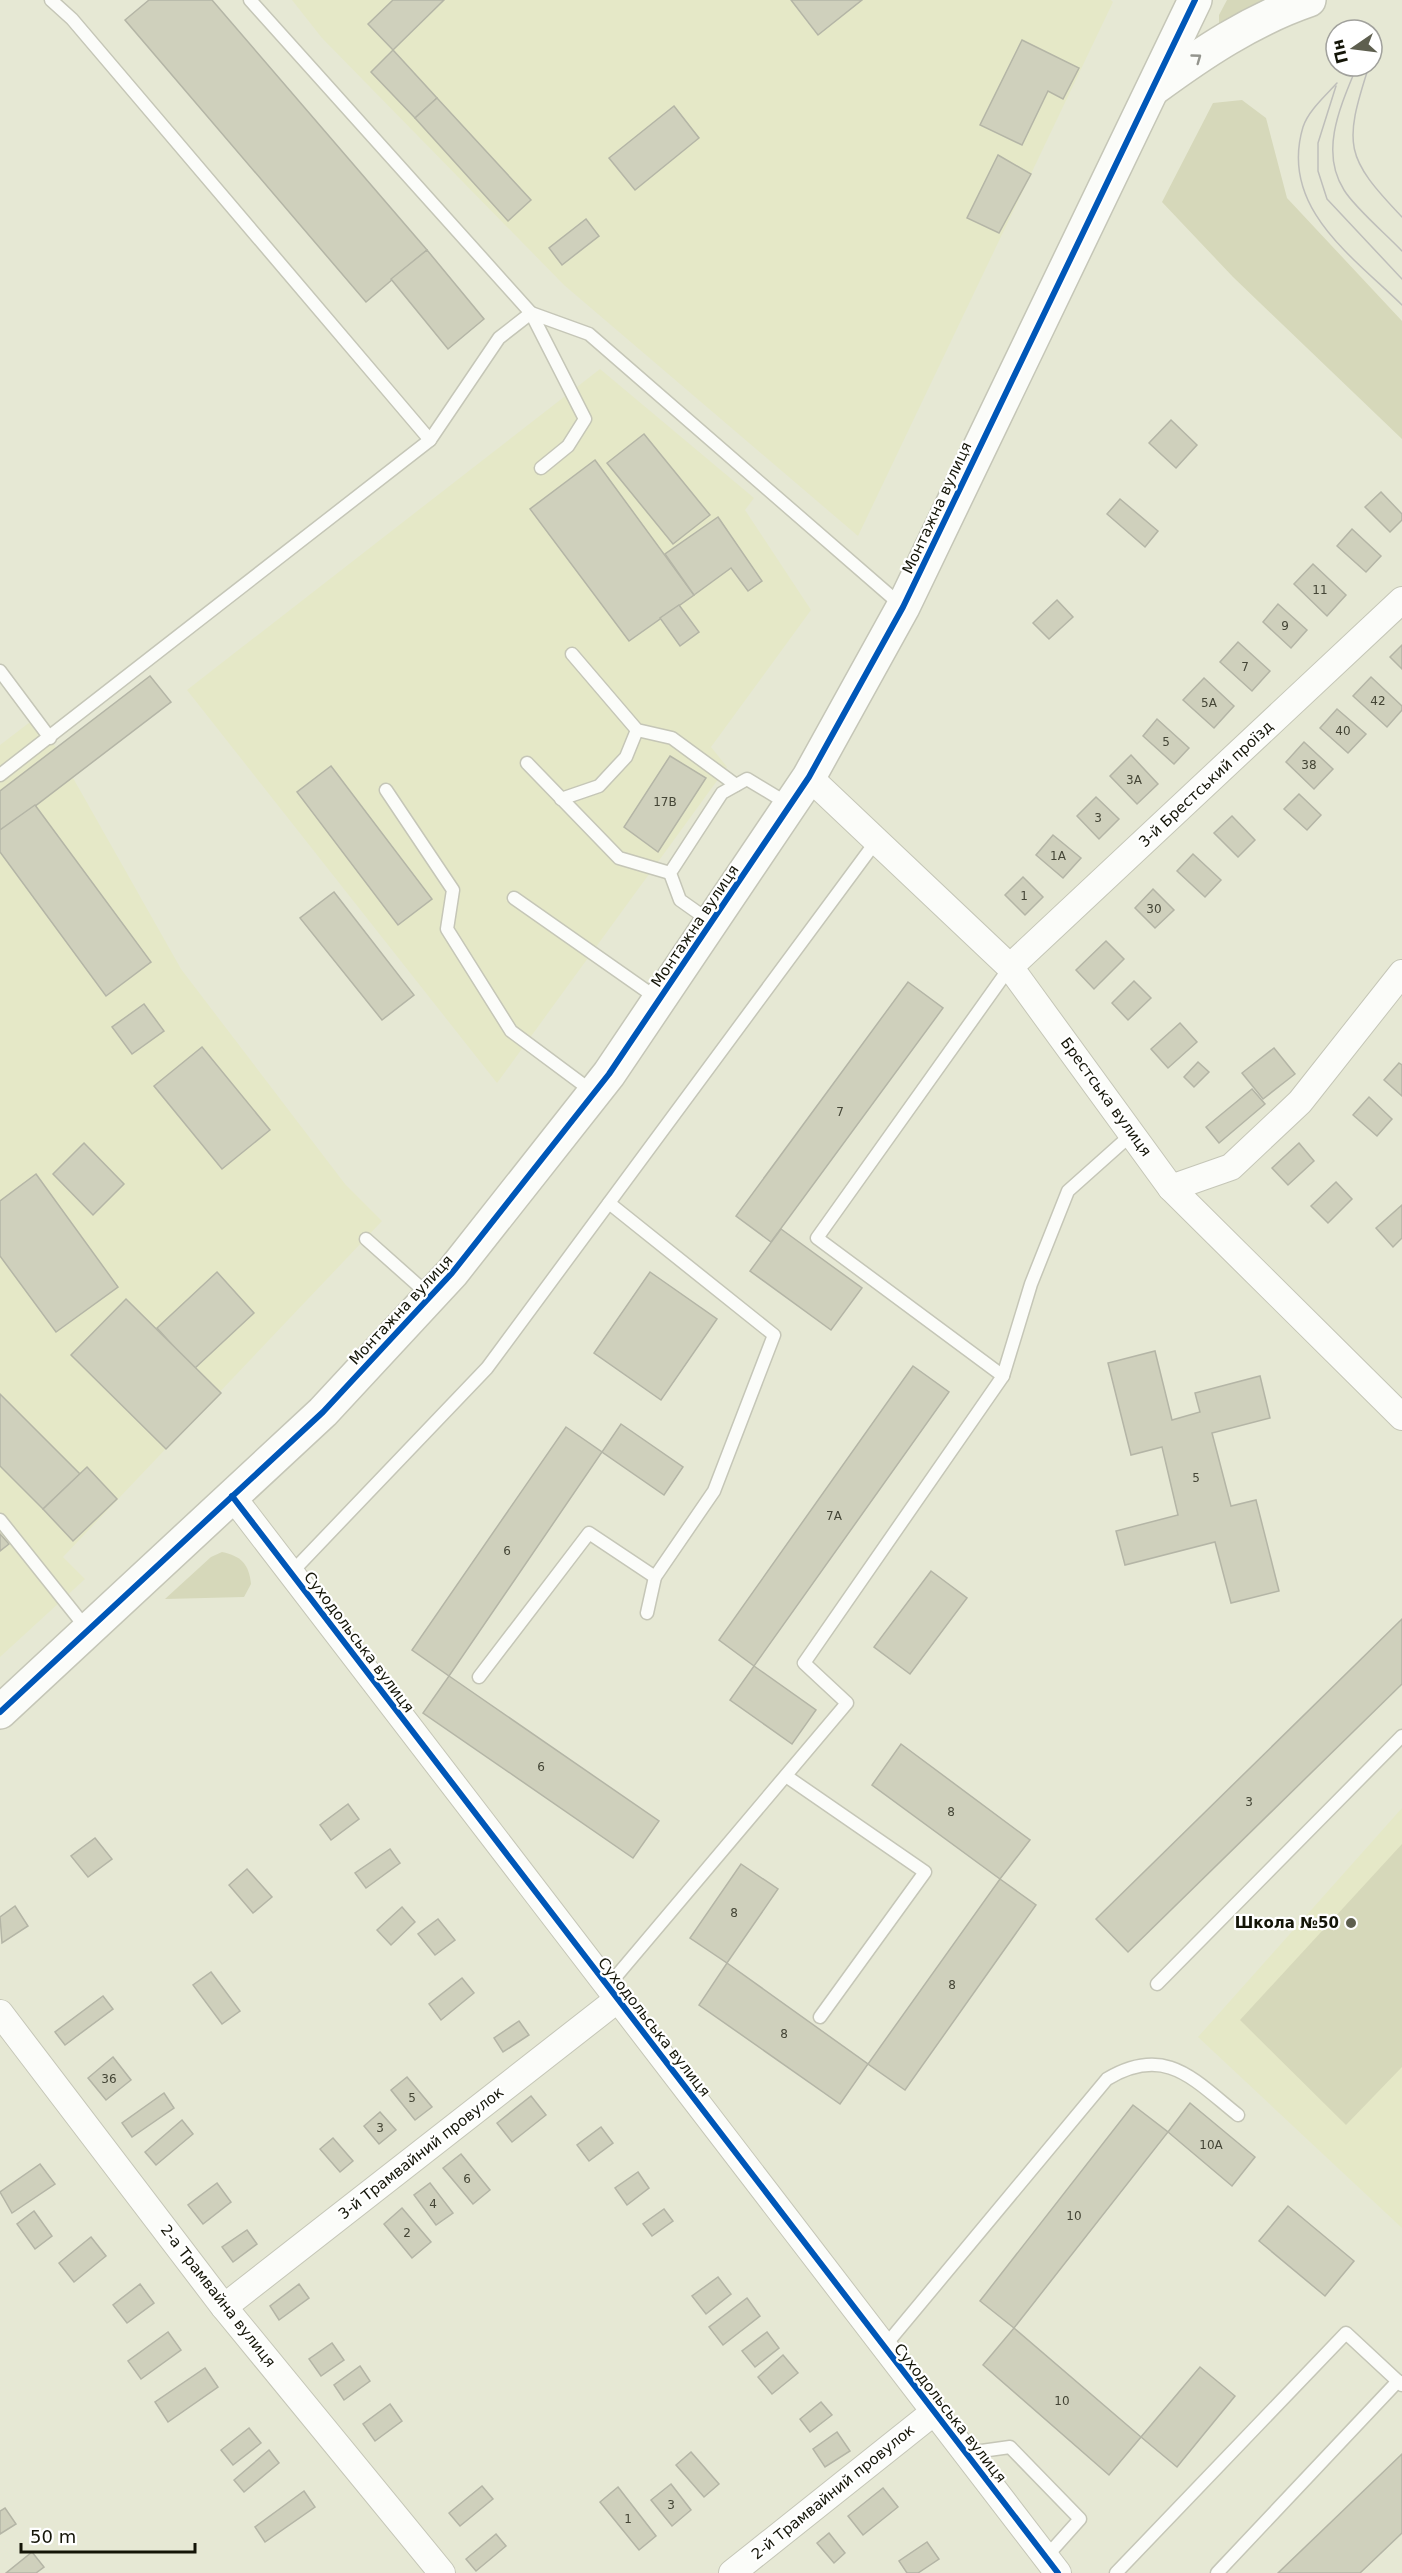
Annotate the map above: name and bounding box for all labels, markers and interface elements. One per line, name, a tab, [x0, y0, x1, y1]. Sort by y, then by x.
north arrow	[1324, 18, 1384, 78]
text: Пн	[1328, 37, 1352, 66]
one-way arrow	[1190, 54, 1201, 65]
street label: Монтажна вулиця	[899, 439, 975, 577]
house number: 11	[1312, 583, 1328, 597]
house number: 9	[1281, 619, 1289, 633]
house number: 7	[1241, 660, 1249, 674]
house number: 42	[1370, 694, 1386, 708]
house number: 5А	[1201, 696, 1218, 710]
street label: 3-й Брестський проїзд	[1135, 717, 1277, 851]
house number: 40	[1335, 724, 1351, 738]
house number: 5	[1162, 735, 1170, 749]
house number: 38	[1301, 758, 1317, 772]
house number: 3А	[1126, 773, 1143, 787]
house number: 17В	[653, 795, 677, 809]
house number: 3	[1094, 811, 1102, 825]
house number: 1А	[1050, 849, 1067, 863]
street label: Монтажна вулиця	[647, 862, 743, 990]
house number: 1	[1020, 889, 1028, 903]
house number: 30	[1146, 902, 1162, 916]
street label: Брестська вулиця	[1057, 1034, 1155, 1160]
house number: 7	[836, 1105, 844, 1119]
street label: Монтажна вулиця	[346, 1251, 456, 1369]
house number: 5	[1192, 1471, 1200, 1485]
house number: 7А	[826, 1509, 843, 1523]
house number: 6	[503, 1544, 511, 1558]
street label: Суходольська вулиця	[300, 1568, 418, 1716]
house number: 6	[537, 1760, 545, 1774]
house number: 3	[1245, 1795, 1253, 1809]
house number: 8	[947, 1805, 955, 1819]
house number: 8	[730, 1906, 738, 1920]
place label: Школа №50	[1235, 1914, 1339, 1932]
marker: Школа №50	[1344, 1916, 1358, 1930]
street label: Суходольська вулиця	[594, 1954, 714, 2100]
house number: 8	[948, 1978, 956, 1992]
house number: 8	[780, 2027, 788, 2041]
house number: 36	[101, 2072, 117, 2086]
street label: 3-й Трамвайний провулок	[335, 2083, 507, 2223]
house number: 5	[408, 2091, 416, 2105]
house number: 3	[376, 2121, 384, 2135]
house number: 10А	[1199, 2138, 1224, 2152]
house number: 6	[463, 2172, 471, 2186]
house number: 4	[429, 2197, 437, 2211]
house number: 10	[1066, 2209, 1082, 2223]
street label: 2-а Трамвайна вулиця	[157, 2221, 279, 2371]
house number: 2	[403, 2226, 411, 2240]
street label: Суходольська вулиця	[890, 2340, 1010, 2486]
house number: 10	[1054, 2394, 1070, 2408]
street label: 2-й Трамвайний провулок	[748, 2421, 918, 2563]
house number: 3	[667, 2498, 675, 2512]
house number: 1	[624, 2512, 632, 2526]
scale bar	[21, 2516, 195, 2554]
text: 50 m	[30, 2526, 76, 2547]

